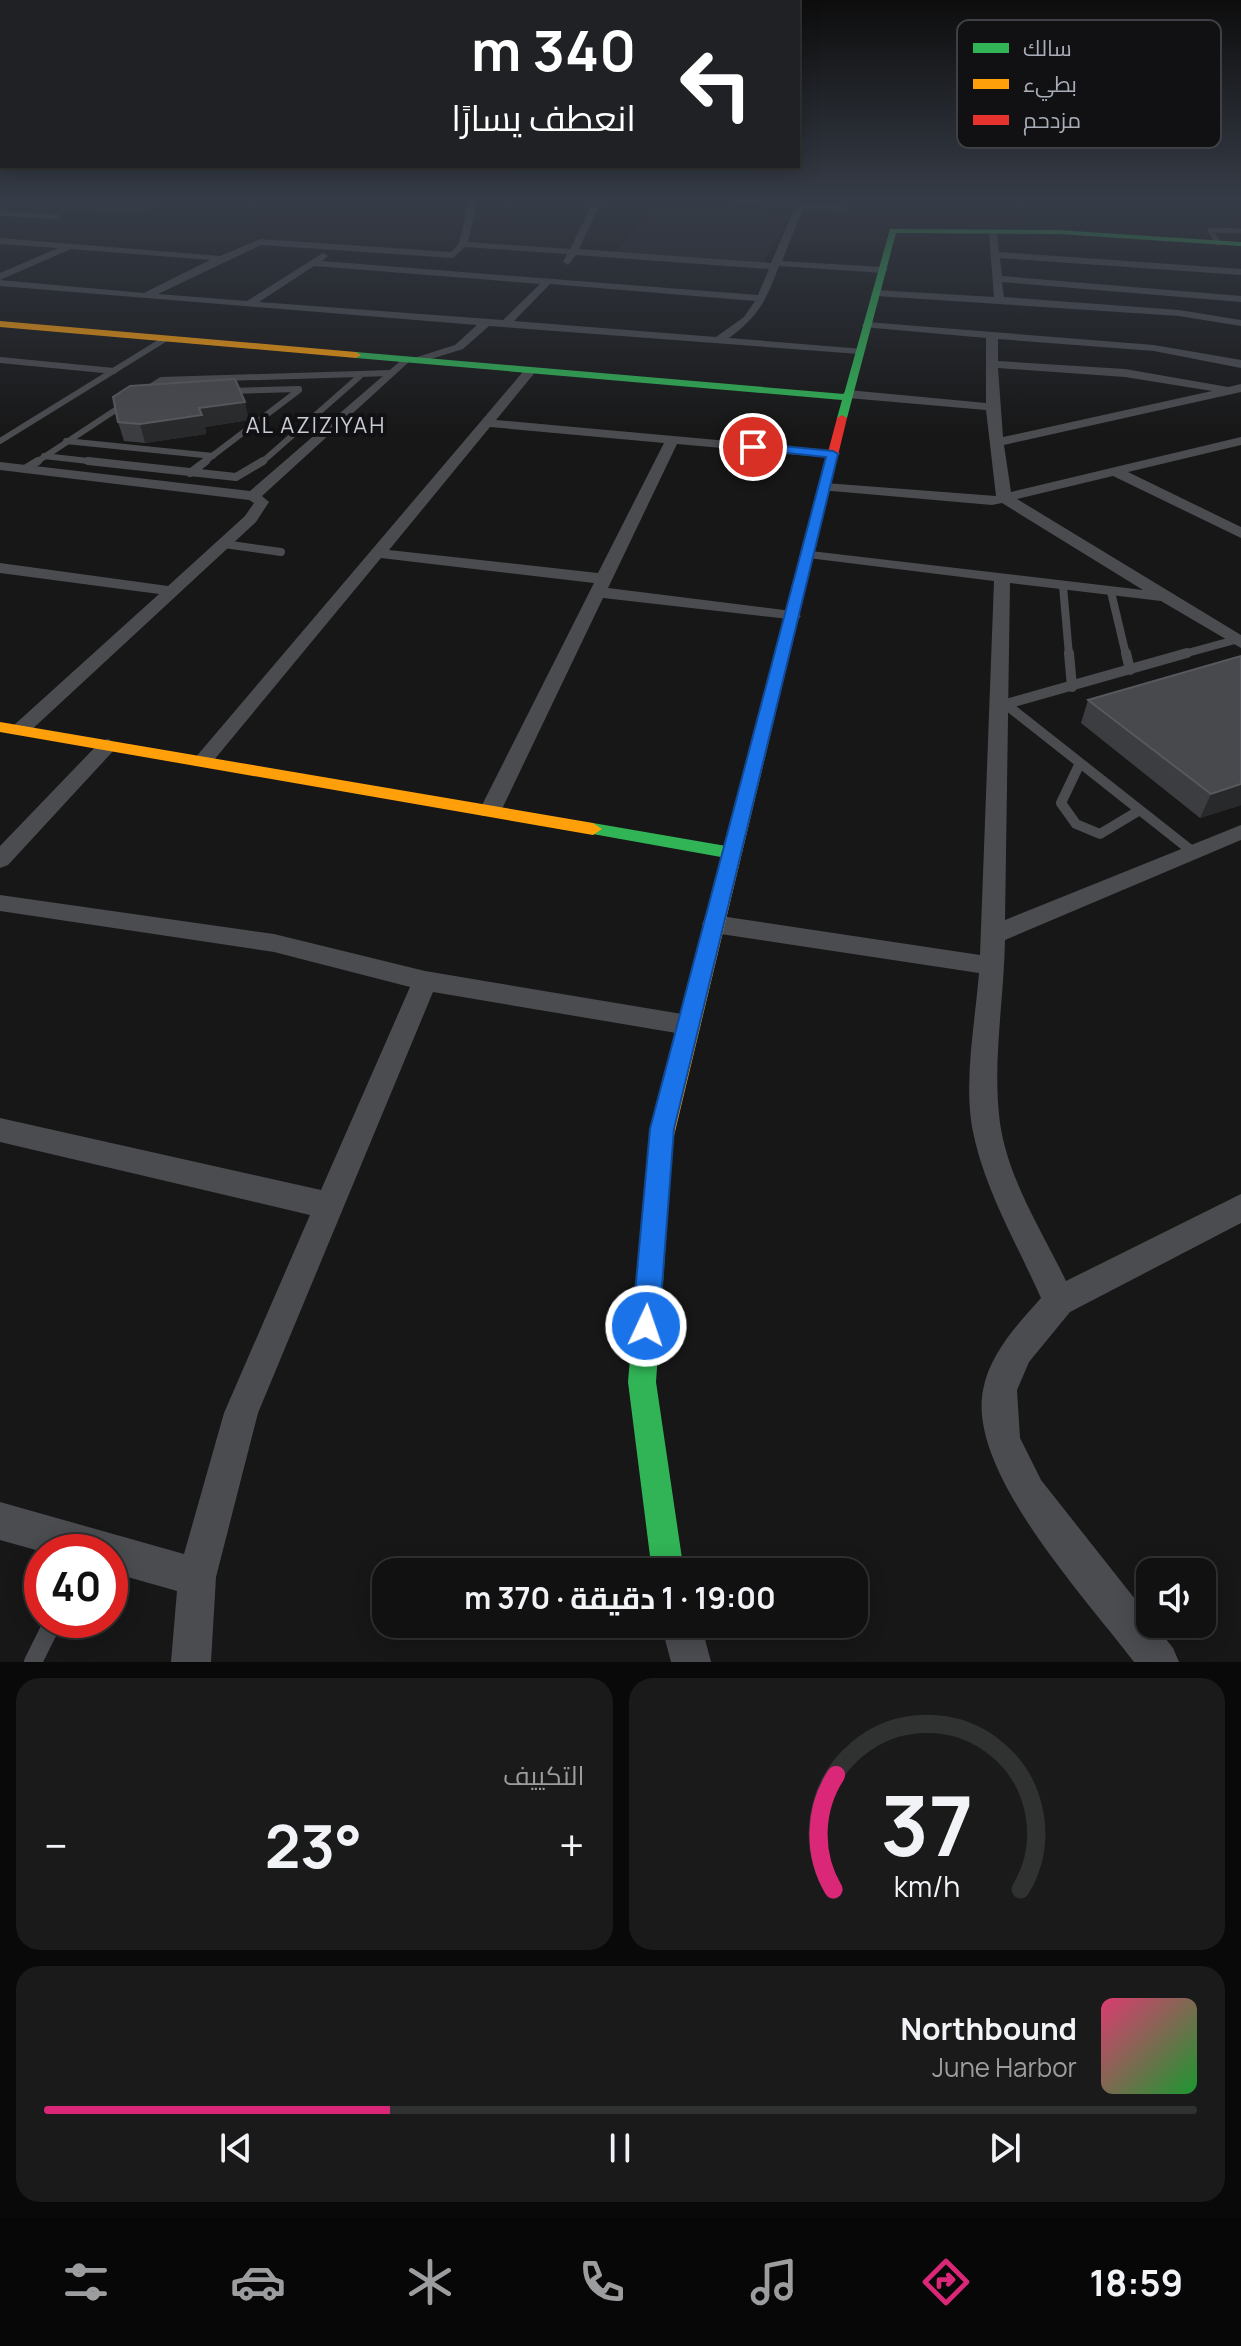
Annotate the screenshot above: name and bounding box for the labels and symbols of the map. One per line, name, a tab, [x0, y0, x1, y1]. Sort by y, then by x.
legend	[957, 20, 1221, 148]
text: سالك	[1023, 33, 1072, 63]
text: بطيء	[1023, 69, 1077, 101]
text: مزدحم	[1023, 105, 1081, 136]
district label: AL AZIZIYAH	[246, 410, 386, 440]
pin	[719, 413, 787, 481]
position arrow	[604, 1284, 688, 1368]
speed limit sign: 40	[24, 1534, 128, 1638]

